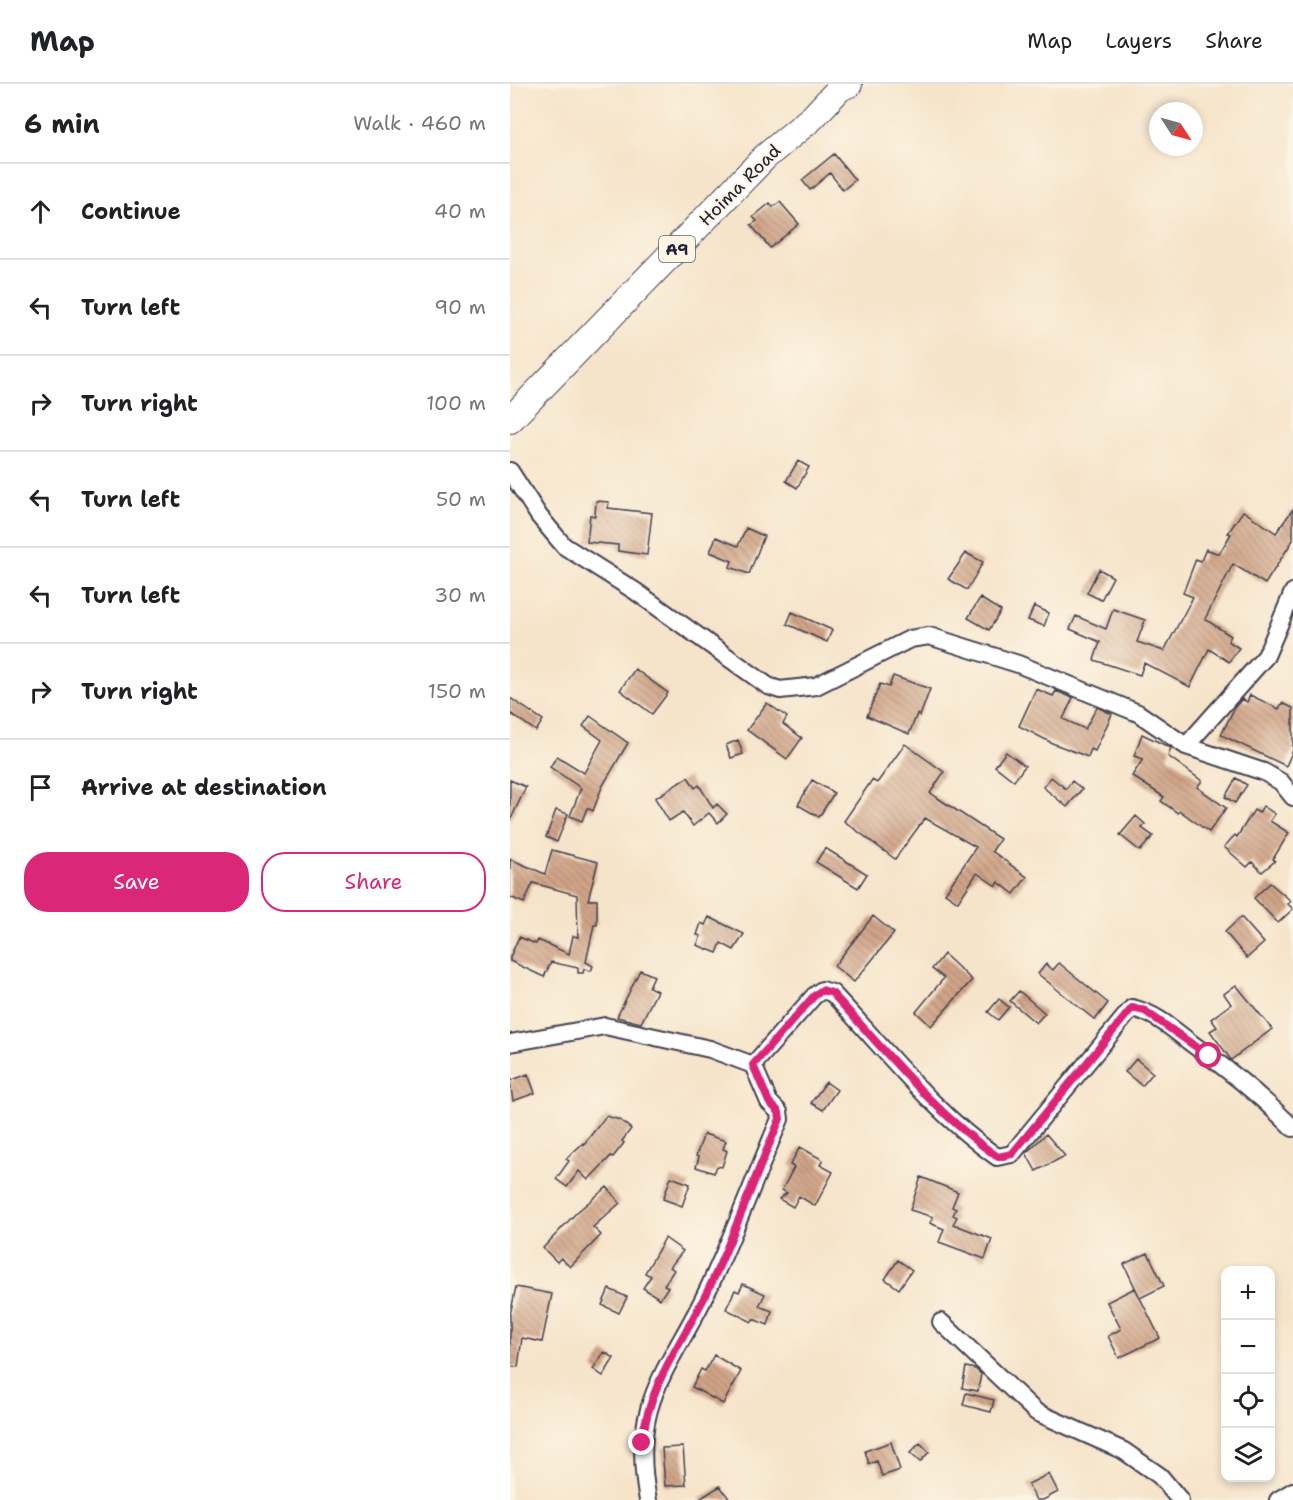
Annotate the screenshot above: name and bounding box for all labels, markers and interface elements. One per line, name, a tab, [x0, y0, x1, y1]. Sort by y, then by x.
text: Map	[30, 22, 95, 60]
text: Map	[1027, 27, 1072, 55]
text: Layers	[1105, 27, 1172, 55]
text: Share	[1205, 27, 1263, 55]
north arrow	[1149, 102, 1203, 156]
text: 6 min	[24, 106, 100, 141]
text: Walk · 460 m	[353, 110, 486, 136]
street label: Hoima Road	[694, 139, 786, 231]
icon: ahead	[24, 195, 57, 228]
text: Continue	[81, 197, 181, 226]
text: 40 m	[434, 198, 486, 224]
road number: A9	[659, 236, 695, 262]
icon: left	[24, 291, 57, 324]
text: Turn left	[81, 293, 180, 322]
text: 90 m	[434, 294, 486, 320]
icon: right	[24, 387, 57, 420]
text: Turn right	[81, 389, 198, 418]
text: 100 m	[426, 390, 486, 416]
icon: left	[24, 483, 57, 516]
text: Turn left	[81, 485, 180, 514]
text: 50 m	[436, 486, 486, 512]
icon: left	[24, 579, 57, 612]
text: Turn left	[81, 581, 180, 610]
text: 30 m	[434, 582, 486, 608]
icon: right	[24, 675, 57, 708]
text: Turn right	[81, 677, 198, 706]
text: 150 m	[428, 678, 486, 704]
icon: arrive	[24, 771, 57, 804]
text: Arrive at destination	[81, 773, 327, 802]
button: Save	[24, 852, 249, 912]
button: Share	[261, 852, 486, 912]
route start	[1195, 1042, 1221, 1068]
map controls	[1221, 1266, 1275, 1482]
button: +	[1221, 1266, 1275, 1320]
button: −	[1221, 1320, 1275, 1374]
button: locate	[1221, 1374, 1275, 1428]
button: layers	[1221, 1428, 1275, 1482]
route end	[628, 1429, 654, 1455]

